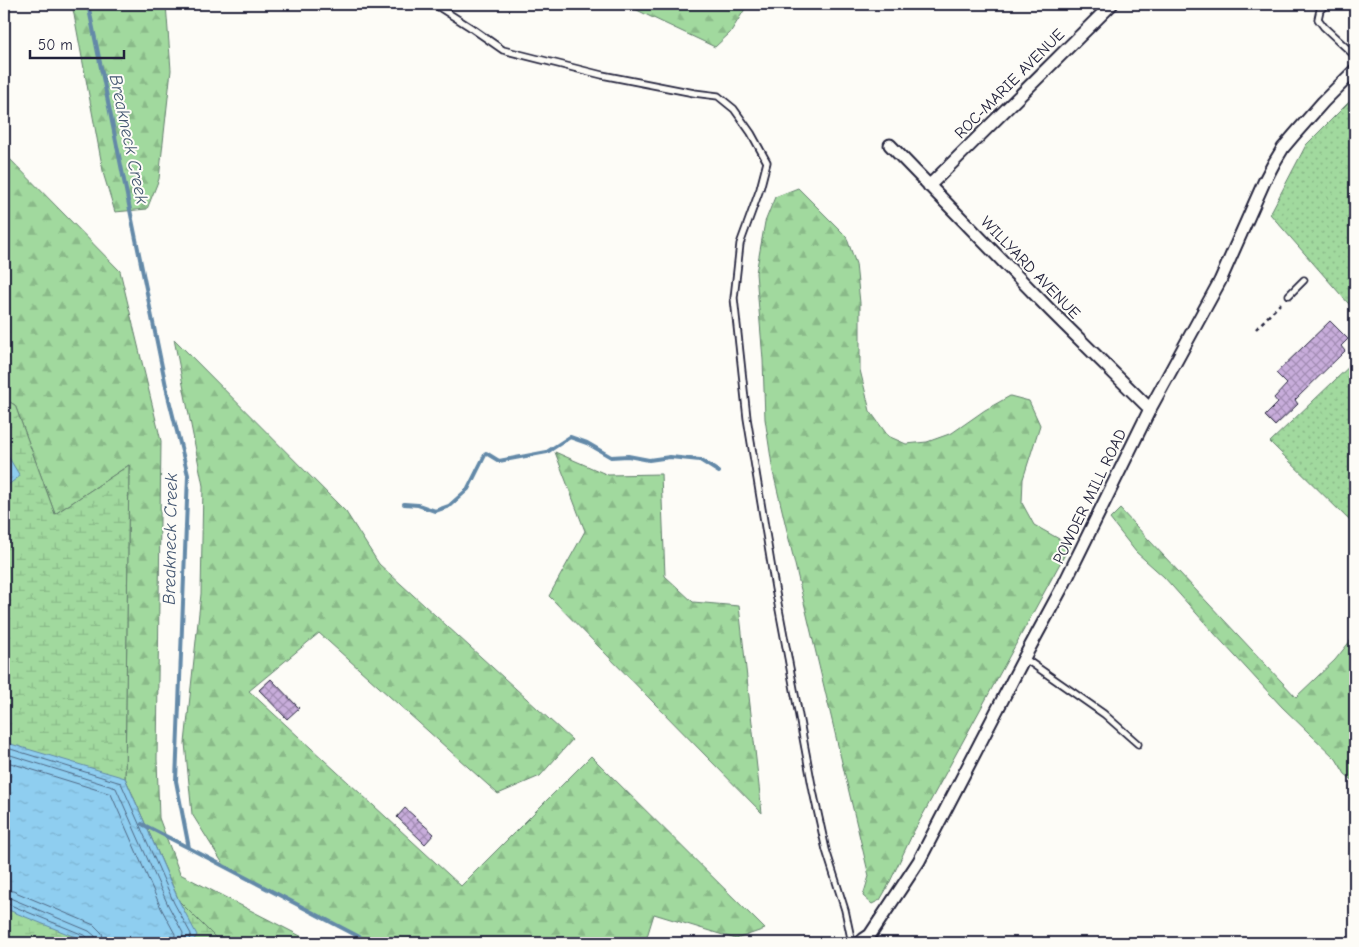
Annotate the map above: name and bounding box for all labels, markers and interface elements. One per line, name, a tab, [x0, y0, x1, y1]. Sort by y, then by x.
street label: ROC-MARIE AVENUE	[951, 25, 1068, 142]
scale bar	[30, 28, 124, 60]
text: 50 m	[38, 36, 73, 54]
water label: Breakneck Creek	[105, 72, 153, 206]
street label: WILLYARD AVENUE	[977, 213, 1084, 323]
street label: POWDER MILL ROAD	[1049, 426, 1130, 567]
water label: Breakneck Creek	[159, 473, 182, 605]

